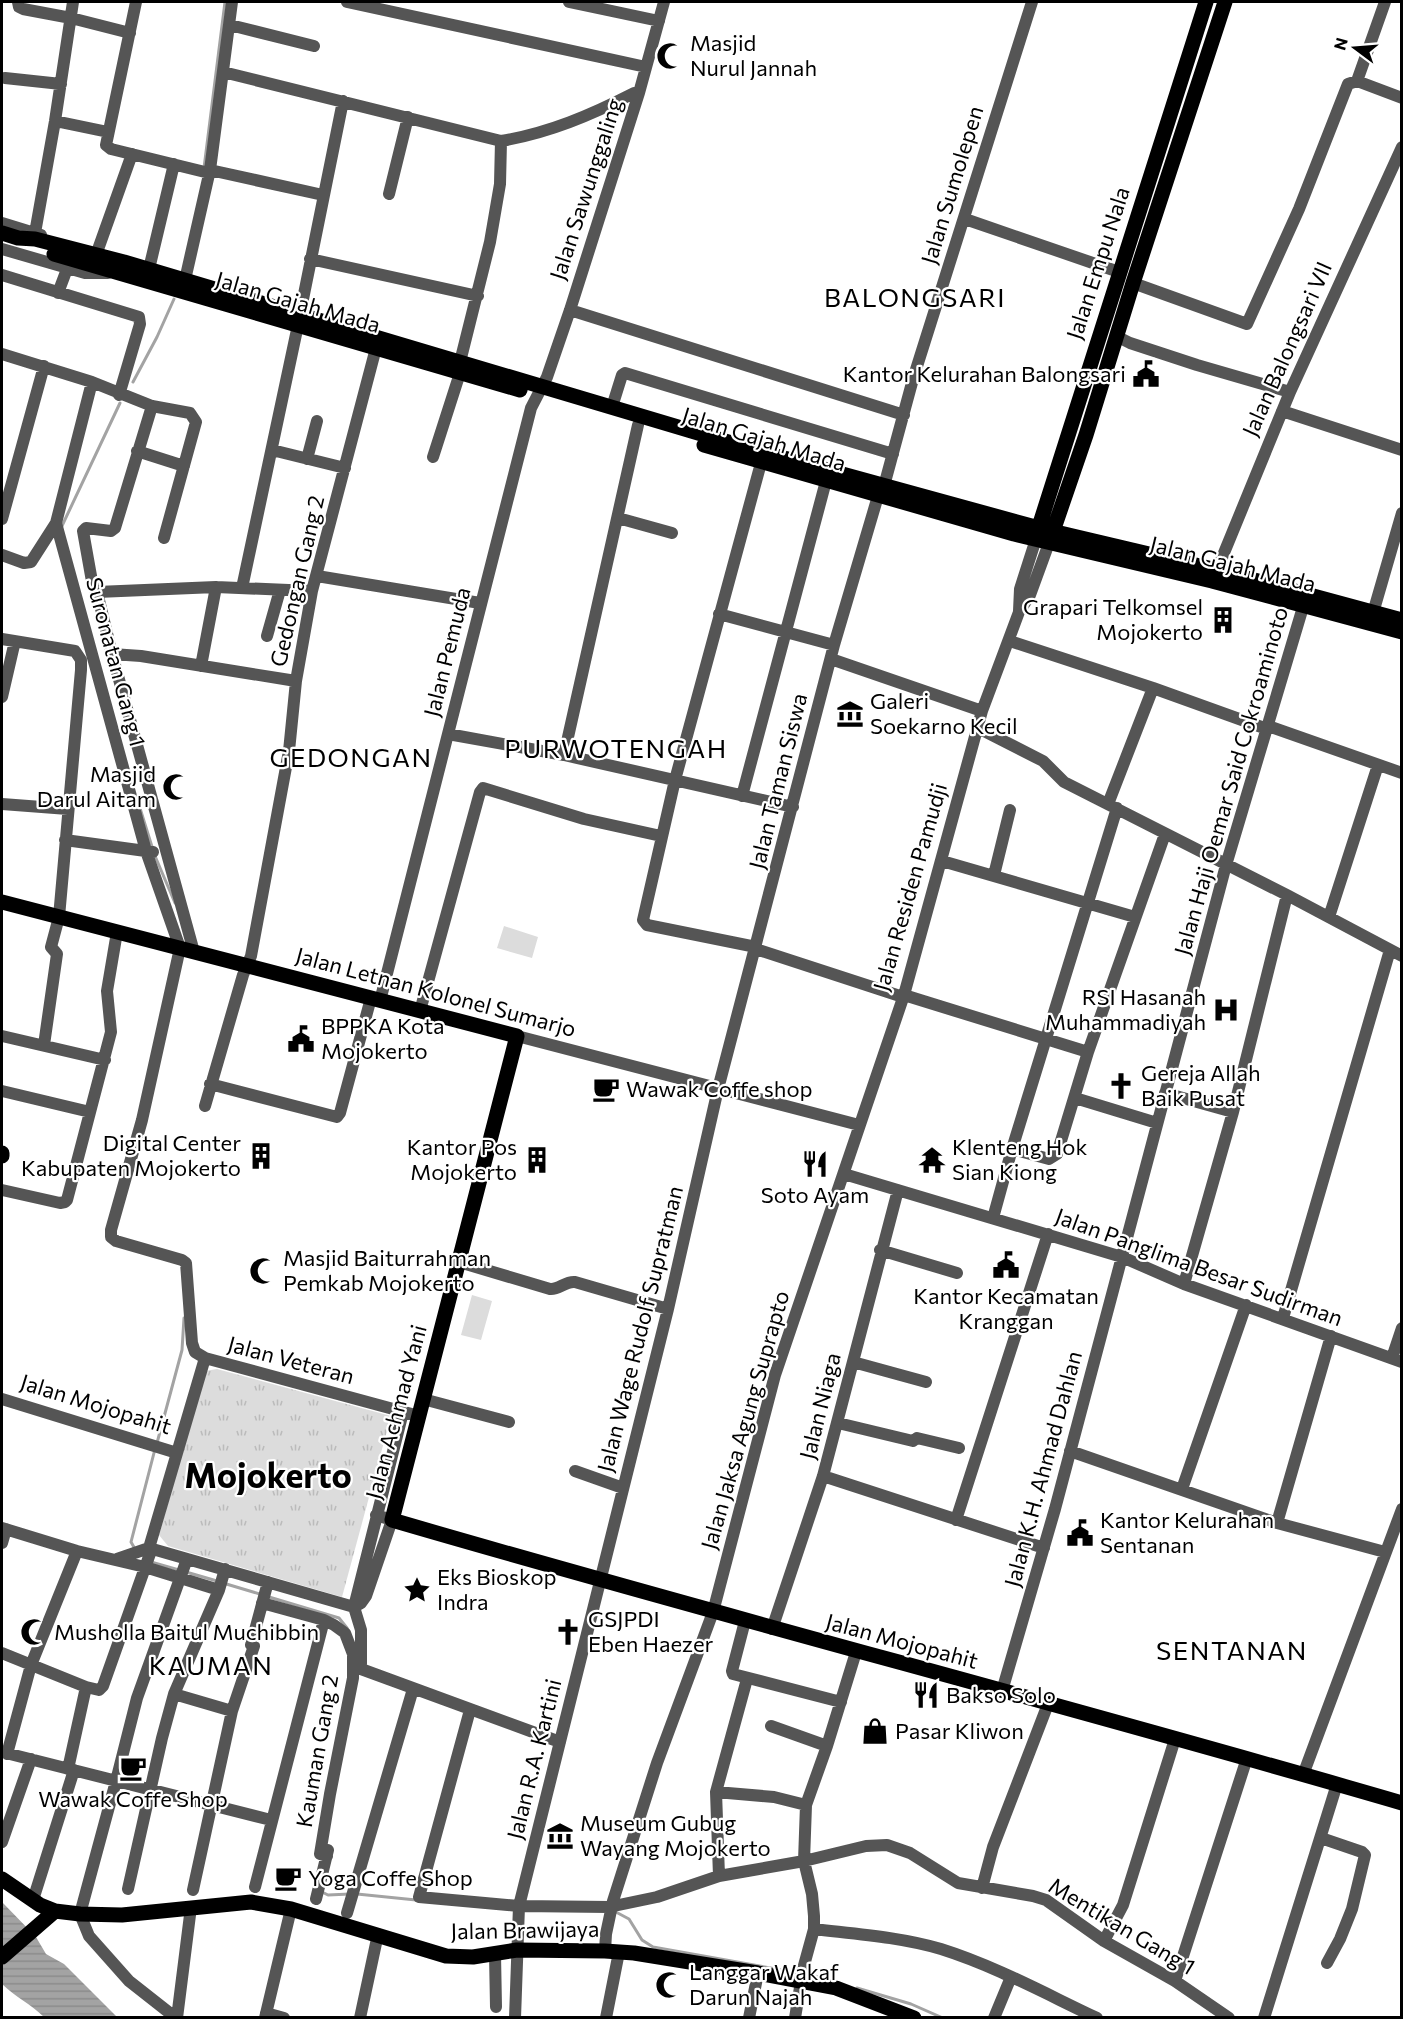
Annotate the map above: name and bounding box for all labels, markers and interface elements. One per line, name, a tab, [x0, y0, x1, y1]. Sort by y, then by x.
north arrow	[1325, 18, 1385, 78]
place label: Masjid Nurul Jannah	[690, 29, 817, 81]
text: N	[1329, 35, 1351, 52]
mosque icon: Masjid Nurul Jannah	[655, 41, 685, 71]
street label: Jalan Sawunggaling	[543, 95, 628, 283]
street label: Jalan Sumolepen	[915, 103, 988, 267]
street label: Jalan Empu Nala	[1060, 183, 1135, 343]
street label: Jalan Balongsari VII	[1236, 257, 1337, 440]
street label: Jalan Gajah Mada	[213, 265, 384, 338]
district label: BALONGSARI	[824, 281, 1006, 312]
public building icon: Kantor Kelurahan Balongsari	[1131, 359, 1161, 389]
place label: Kantor Kelurahan Balongsari	[843, 360, 1126, 387]
street label: Jalan Gajah Mada	[679, 401, 849, 476]
street label: Gedongan Gang 2	[264, 493, 329, 669]
street label: Jalan Gajah Mada	[1147, 530, 1319, 597]
street label: Suronatan Gang 1	[81, 574, 152, 749]
street label: Jalan Pemuda	[417, 584, 476, 719]
place label: Grapari Telkomsel Mojokerto	[1023, 593, 1203, 645]
street label: Jalan Haji Oemar Said Cokroaminoto	[1168, 604, 1293, 958]
building icon: Grapari Telkomsel Mojokerto	[1208, 605, 1238, 635]
place label: Galeri Soekarno Kecil	[870, 687, 1018, 739]
street label: Jalan Taman Siswa	[743, 690, 812, 872]
museum icon: Galeri Soekarno Kecil	[835, 699, 865, 729]
district label: PURWOTENGAH	[504, 732, 728, 763]
district label: GEDONGAN	[269, 741, 433, 772]
place label: Masjid Darul Aitam	[37, 760, 156, 812]
mosque icon: Masjid Darul Aitam	[161, 772, 191, 802]
street label: Jalan Residen Pamudji	[867, 780, 952, 994]
street label: Jalan Letnan Kolonel Sumarjo	[293, 941, 579, 1042]
place label: RSI Hasanah Muhammadiyah	[1045, 983, 1206, 1035]
hospital icon: RSI Hasanah Muhammadiyah	[1211, 995, 1241, 1025]
place label: BPPKA Kota Mojokerto	[321, 1012, 444, 1064]
public building icon: BPPKA Kota Mojokerto	[286, 1024, 316, 1054]
place label: Gereja Allah Baik Pusat	[1141, 1059, 1261, 1111]
church icon: Gereja Allah Baik Pusat	[1106, 1071, 1136, 1101]
cafe icon: Wawak Coffe shop	[591, 1074, 621, 1104]
place label: Wawak Coffe shop	[626, 1075, 813, 1102]
place label: Digital Center Kabupaten Mojokerto	[21, 1129, 241, 1181]
place label: Kantor Pos Mojokerto	[407, 1133, 517, 1185]
place label: Klenteng Hok Sian Kiong	[952, 1133, 1087, 1185]
building icon: Digital Center Kabupaten Mojokerto	[246, 1141, 276, 1171]
building icon: Kantor Pos Mojokerto	[522, 1145, 552, 1175]
temple icon: Klenteng Hok Sian Kiong	[917, 1145, 947, 1175]
restaurant icon: Soto Ayam	[800, 1149, 830, 1179]
place label: Soto Ayam	[761, 1181, 869, 1208]
street label: Jalan Wage Rudolf Supratman	[591, 1183, 688, 1475]
street label: Jalan Panglima Besar Sudirman	[1052, 1202, 1347, 1331]
place label: Masjid Baiturrahman Pemkab Mojokerto	[283, 1244, 491, 1296]
public building icon: Kantor Kecamatan Kranggan	[991, 1250, 1021, 1280]
mosque icon: Masjid Baiturrahman Pemkab Mojokerto	[248, 1256, 278, 1286]
place label: Kantor Kecamatan Kranggan	[913, 1282, 1099, 1334]
street label: Jalan Jaksa Agung Suprapto	[695, 1287, 794, 1552]
street label: Jalan Achmad Yani	[359, 1322, 432, 1502]
street label: Jalan Veteran	[225, 1330, 357, 1389]
street label: Jalan K.H. Ahmad Dahlan	[998, 1348, 1087, 1590]
street label: Jalan Niaga	[793, 1350, 846, 1462]
street label: Jalan Mojopahit	[17, 1368, 175, 1439]
district label: Mojokerto	[184, 1453, 352, 1495]
place label: Kantor Kelurahan Sentanan	[1100, 1506, 1274, 1558]
public building icon: Kantor Kelurahan Sentanan	[1065, 1518, 1095, 1548]
place label: Eks Bioskop Indra	[437, 1563, 557, 1615]
place icon: Eks Bioskop Indra	[402, 1575, 432, 1605]
place label: GSJPDI Eben Haezer	[588, 1605, 714, 1657]
street label: Jalan Mojopahit	[823, 1607, 981, 1674]
mosque icon: Musholla Baitul Muchibbin	[19, 1617, 49, 1647]
church icon: GSJPDI Eben Haezer	[553, 1617, 583, 1647]
place label: Musholla Baitul Muchibbin	[54, 1618, 319, 1645]
district label: SENTANAN	[1156, 1634, 1308, 1665]
district label: KAUMAN	[149, 1649, 273, 1680]
street label: Kauman Gang 2	[290, 1672, 343, 1829]
street label: Jalan R.A. Kartini	[501, 1676, 566, 1842]
restaurant icon: Bakso Solo	[911, 1680, 941, 1710]
place label: Bakso Solo	[946, 1681, 1056, 1708]
shop icon: Pasar Kliwon	[860, 1716, 890, 1746]
place label: Pasar Kliwon	[895, 1717, 1024, 1744]
cafe icon: Wawak Coffe Shop	[118, 1753, 148, 1783]
place label: Wawak Coffe Shop	[38, 1785, 228, 1812]
place label: Museum Gubug Wayang Mojokerto	[580, 1809, 771, 1861]
museum icon: Museum Gubug Wayang Mojokerto	[545, 1821, 575, 1851]
cafe icon: Yoga Coffe Shop	[273, 1863, 303, 1893]
place label: Yoga Coffe Shop	[308, 1864, 473, 1891]
street label: Mentikan Gang 1	[1044, 1871, 1200, 1980]
street label: Jalan Brawijaya	[450, 1915, 600, 1944]
place label: Langgar Wakaf Darun Najah	[689, 1958, 839, 2010]
mosque icon: Langgar Wakaf Darun Najah	[654, 1970, 684, 2000]

